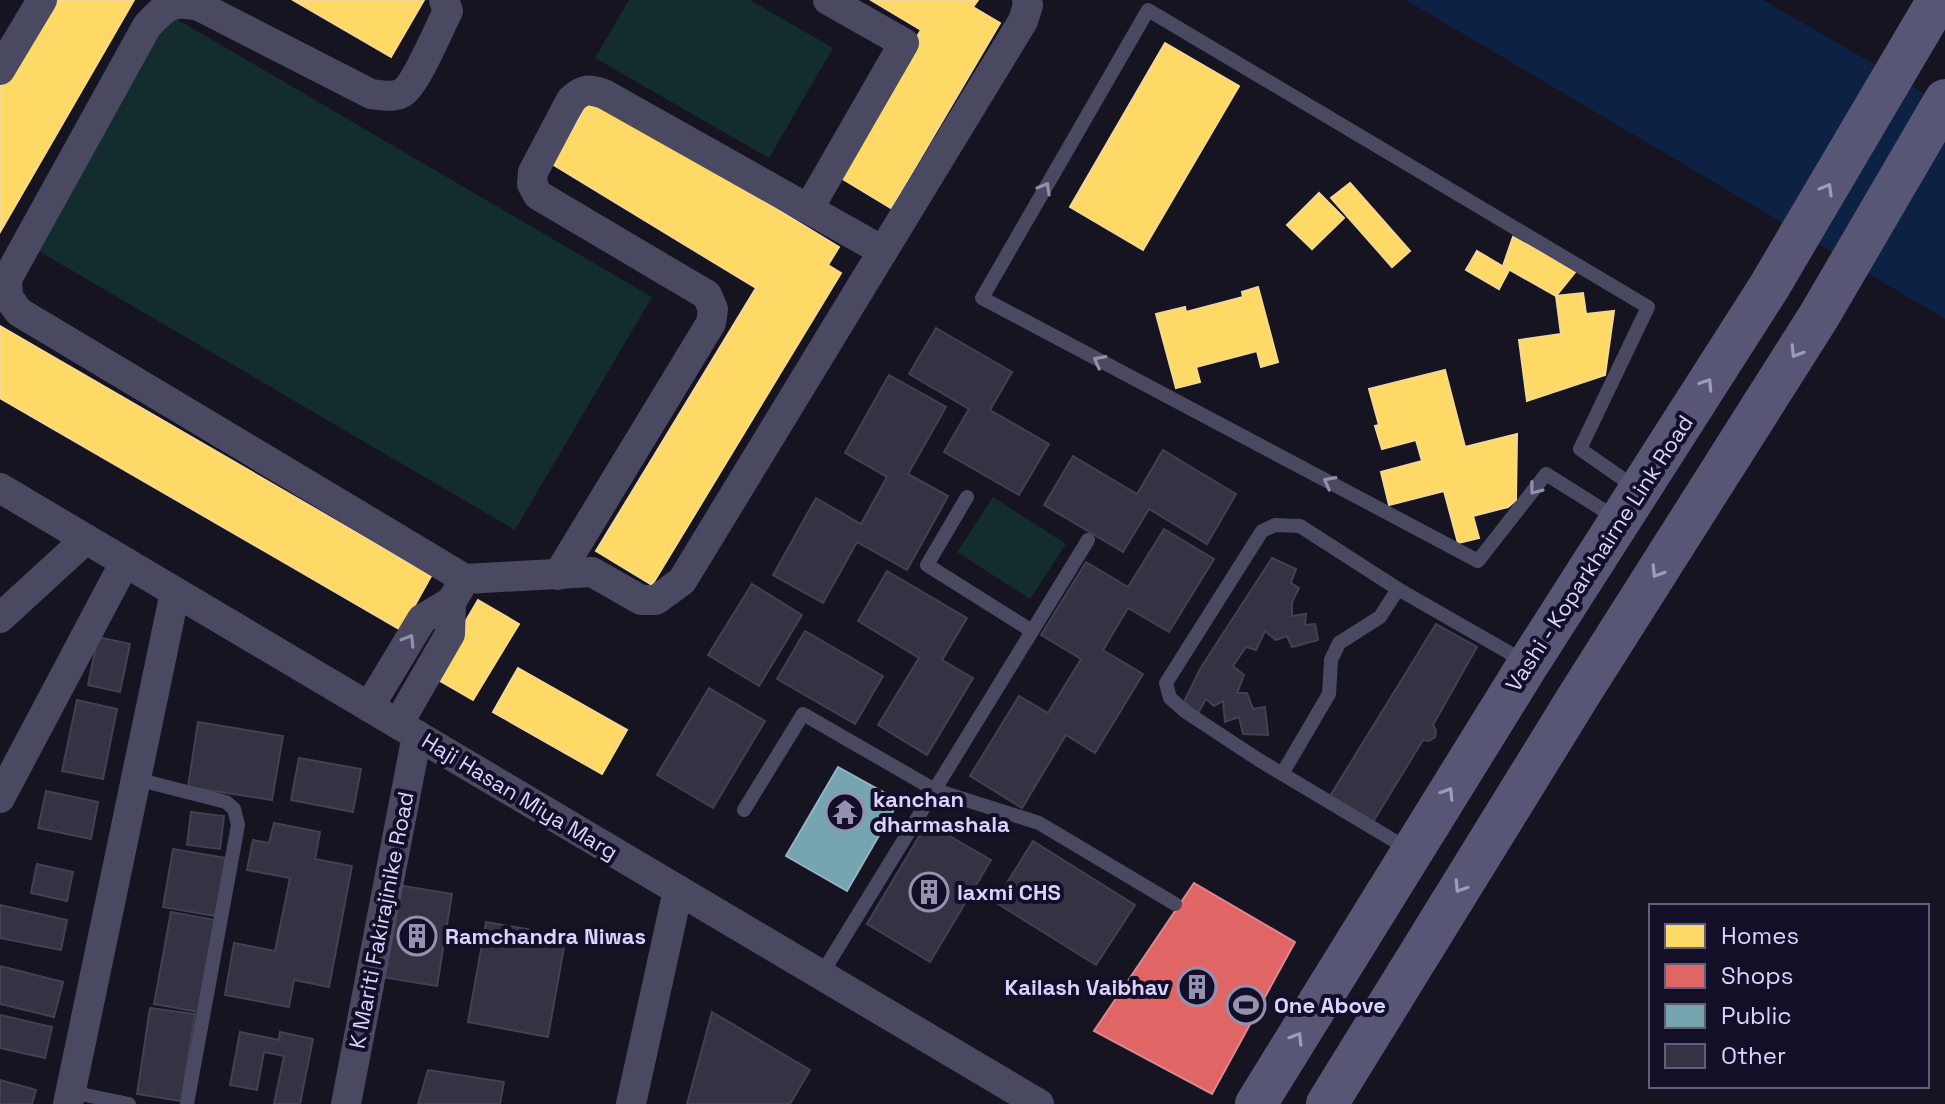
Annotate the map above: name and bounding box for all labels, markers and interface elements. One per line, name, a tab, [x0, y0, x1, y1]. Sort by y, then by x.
one-way arrow	[1035, 183, 1051, 197]
one-way arrow	[1817, 183, 1833, 198]
one-way arrow	[1790, 343, 1805, 358]
one-way arrow	[1093, 355, 1108, 370]
one-way arrow	[1698, 378, 1713, 393]
street label: Vashi - Koparkhairne Link Road	[1499, 410, 1699, 696]
one-way arrow	[1323, 476, 1338, 491]
one-way arrow	[1530, 480, 1544, 495]
one-way arrow	[1651, 563, 1666, 577]
one-way arrow	[399, 634, 414, 649]
street label: Haji Hasan Miya Marg	[417, 726, 623, 866]
place label: kanchan dharmashala	[873, 785, 1010, 838]
one-way arrow	[1439, 787, 1454, 802]
street label: K Mariti Fakirajinike Road	[342, 789, 420, 1051]
temple icon: kanchan dharmashala	[824, 791, 866, 833]
building icon: laxmi CHS	[908, 871, 950, 913]
place label: laxmi CHS	[957, 878, 1061, 906]
one-way arrow	[1455, 879, 1470, 893]
legend	[1649, 904, 1929, 1088]
building icon: Ramchandra Niwas	[396, 915, 438, 957]
text: Homes	[1721, 920, 1799, 951]
place label: Ramchandra Niwas	[445, 922, 646, 950]
text: Shops	[1721, 960, 1793, 991]
building icon: Kailash Vaibhav	[1176, 966, 1218, 1008]
place label: Kailash Vaibhav	[1005, 973, 1169, 1001]
sports icon: One Above	[1225, 984, 1267, 1026]
place label: One Above	[1274, 991, 1386, 1019]
text: Public	[1721, 1000, 1792, 1031]
one-way arrow	[1287, 1032, 1302, 1047]
text: Other	[1721, 1040, 1786, 1071]

